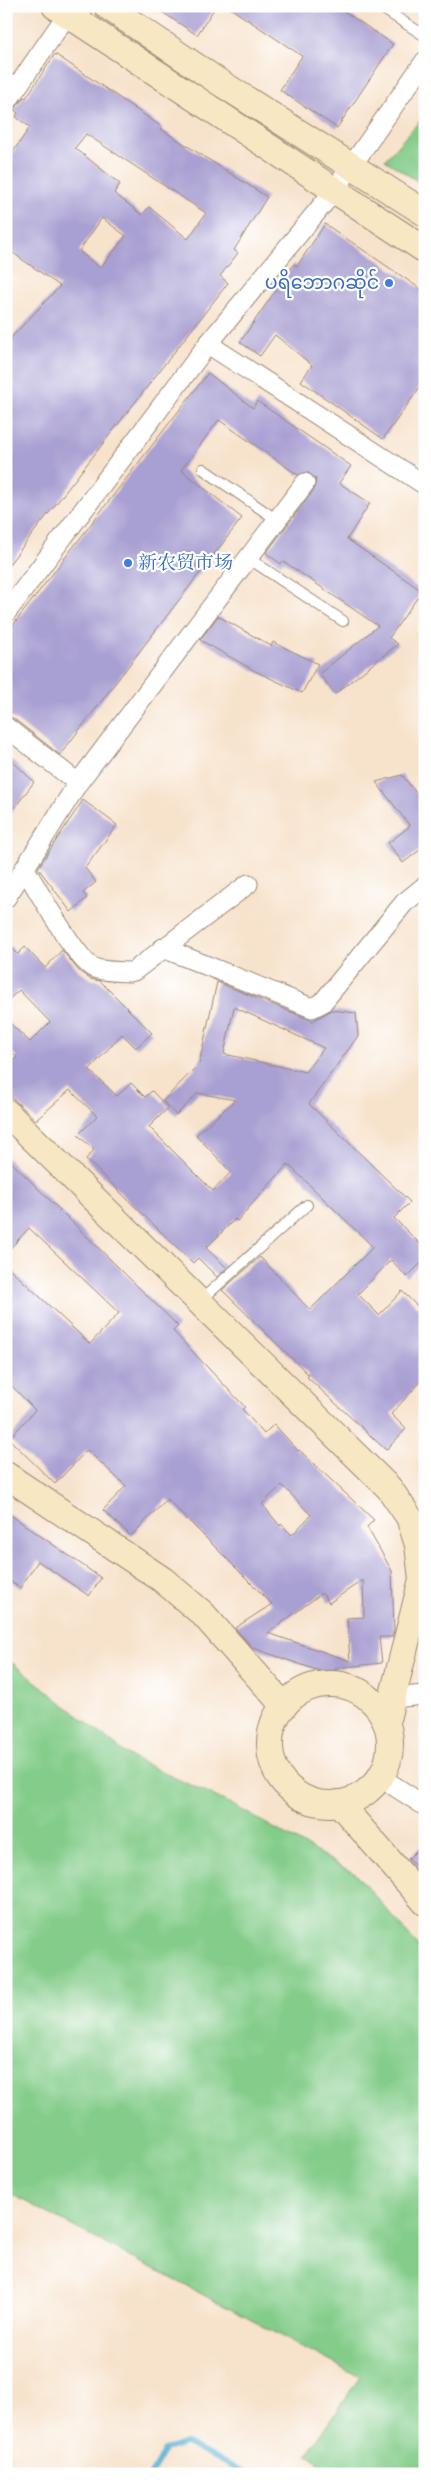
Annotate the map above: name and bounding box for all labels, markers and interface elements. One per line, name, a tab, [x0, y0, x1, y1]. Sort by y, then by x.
place label: ပရိဘောဂဆိုင်	[265, 268, 379, 299]
marker: ပရိဘောဂဆိုင်	[383, 277, 395, 289]
place label: 新农贸市场	[138, 552, 233, 574]
marker: 新农贸市场	[122, 557, 134, 569]

